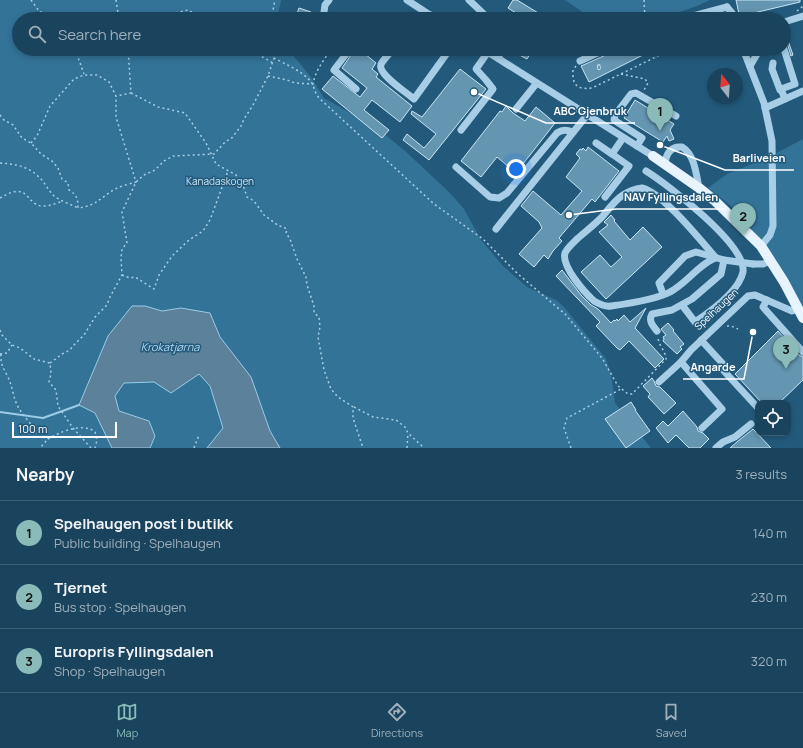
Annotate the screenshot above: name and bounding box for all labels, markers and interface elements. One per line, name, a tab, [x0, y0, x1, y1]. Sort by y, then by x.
search box	[12, 12, 791, 56]
icon: search	[26, 23, 48, 45]
text: Search here	[58, 24, 141, 45]
house number: 6	[597, 61, 602, 72]
north arrow	[707, 68, 743, 104]
pin: 1	[647, 98, 673, 131]
callout: ABC Gjenbruk	[546, 100, 635, 123]
text: ABC Gjenbruk	[553, 103, 628, 118]
callout: Barliveien	[725, 147, 794, 170]
text: Barliveien	[733, 150, 785, 165]
your location	[506, 159, 526, 179]
park label: Kanadaskogen	[186, 174, 254, 188]
callout: NAV Fyllingsdalen	[616, 186, 726, 209]
text: NAV Fyllingsdalen	[624, 189, 718, 204]
pin: 2	[730, 203, 756, 236]
street label: Spelhaugen	[691, 285, 741, 333]
pin: 3	[773, 336, 799, 369]
water label: Krokatjørna	[141, 339, 200, 354]
callout: Angarde	[683, 356, 744, 379]
text: Angarde	[690, 359, 736, 374]
map controls	[755, 400, 791, 436]
button: locate	[755, 400, 791, 436]
scale bar	[12, 420, 117, 439]
text: 100 m	[18, 421, 47, 436]
text: Nearby	[16, 463, 74, 486]
text: 3 results	[735, 465, 787, 483]
text: Spelhaugen post i butikk	[54, 513, 233, 534]
text: 1	[26, 524, 32, 542]
text: 140 m	[753, 524, 787, 542]
text: Public building · Spelhaugen	[54, 534, 221, 552]
text: Tjernet	[54, 577, 107, 598]
text: 2	[25, 588, 33, 606]
text: 230 m	[751, 588, 787, 606]
text: Bus stop · Spelhaugen	[54, 598, 186, 616]
text: Europris Fyllingsdalen	[54, 641, 214, 662]
text: 3	[25, 652, 33, 670]
text: 320 m	[751, 652, 787, 670]
text: Shop · Spelhaugen	[54, 662, 165, 680]
tab: Map	[116, 701, 138, 740]
tab: Directions	[371, 701, 423, 740]
tab: Saved	[656, 701, 687, 740]

